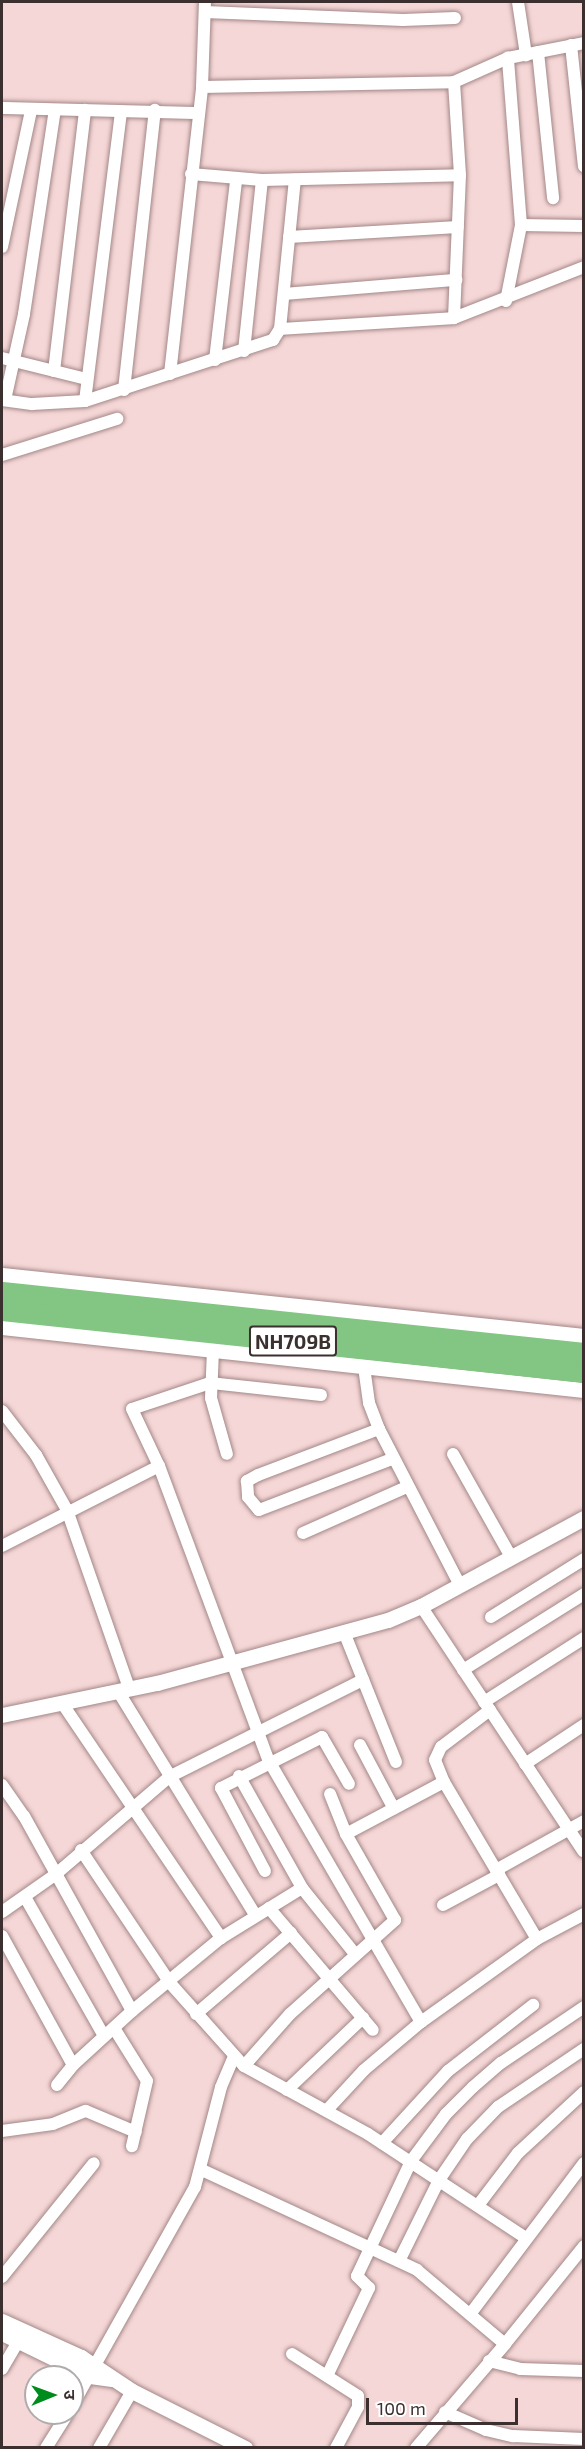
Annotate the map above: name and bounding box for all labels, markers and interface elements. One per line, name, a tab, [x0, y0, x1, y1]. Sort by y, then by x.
road number: NH709B	[248, 1324, 338, 1358]
north arrow	[24, 2365, 84, 2425]
scale bar	[369, 2386, 520, 2424]
text: उ	[61, 2390, 80, 2400]
text: 100 m	[377, 2397, 426, 2419]

